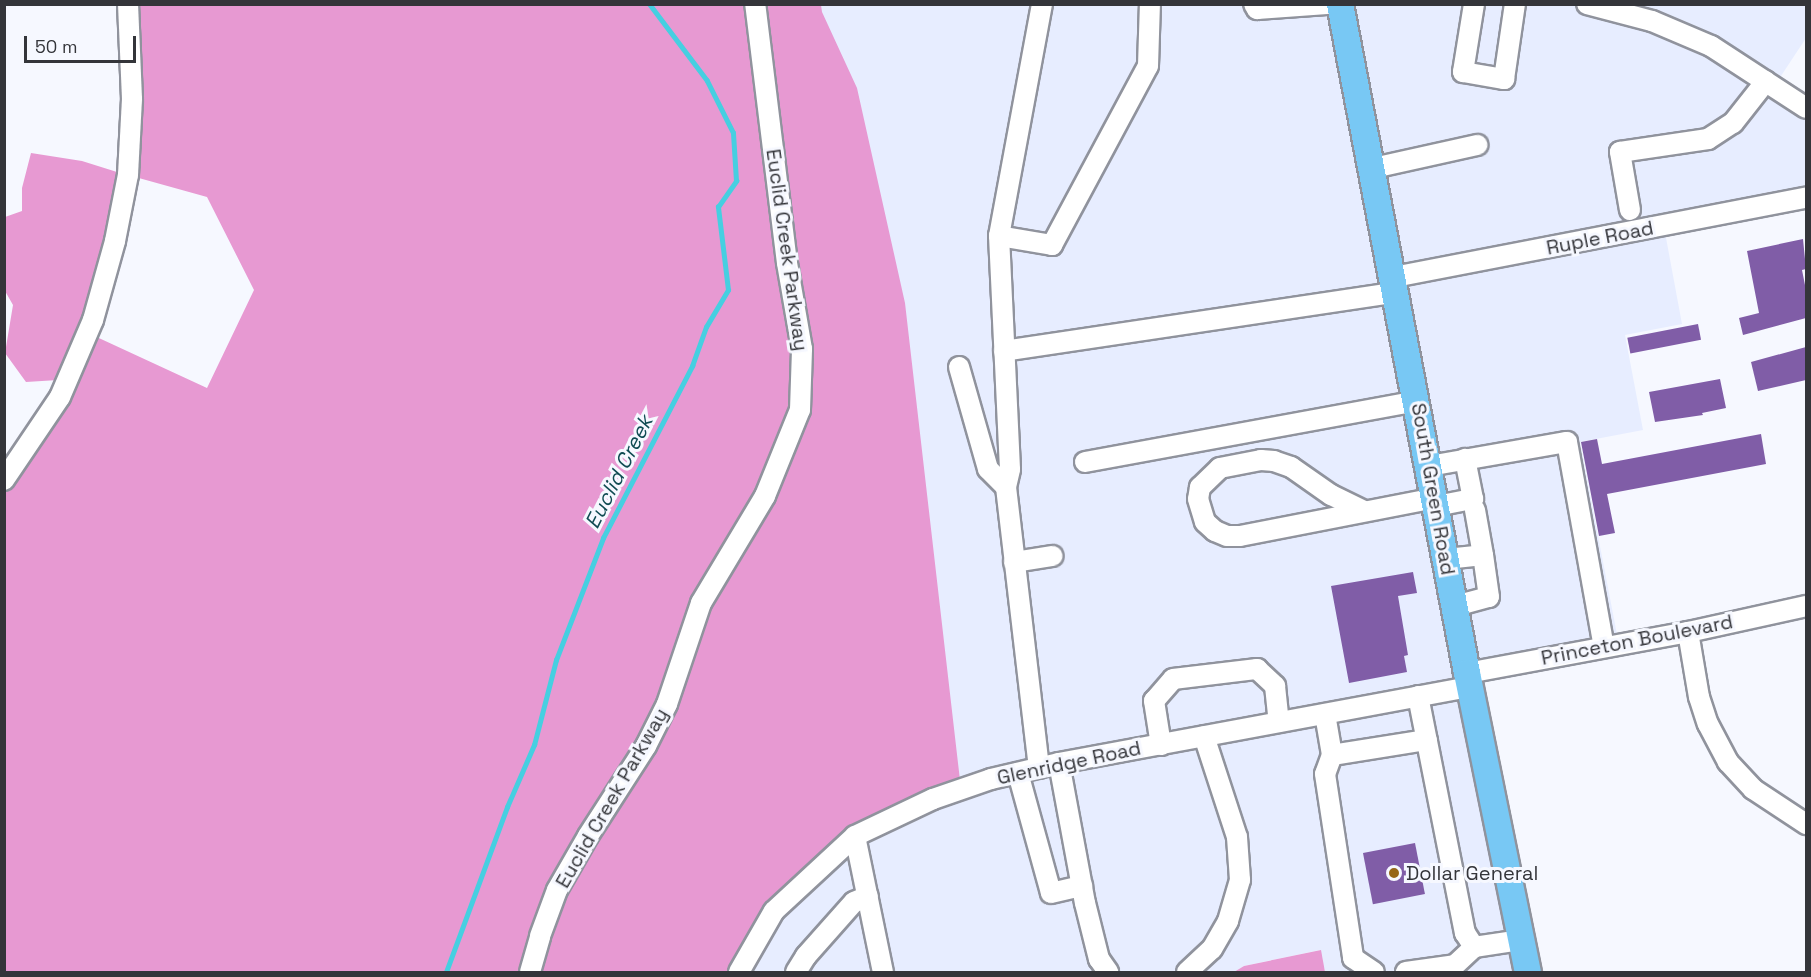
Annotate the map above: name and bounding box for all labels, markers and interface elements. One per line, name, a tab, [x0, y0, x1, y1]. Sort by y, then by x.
scale bar	[27, 24, 140, 62]
text: 50 m	[35, 35, 77, 58]
street label: Euclid Creek Parkway	[761, 147, 813, 353]
street label: Ruple Road	[1544, 216, 1656, 260]
street label: South Green Road	[1406, 401, 1460, 577]
water label: Euclid Creek	[580, 411, 658, 533]
street label: Princeton Boulevard	[1539, 610, 1735, 670]
street label: Euclid Creek Parkway	[551, 704, 673, 892]
street label: Glenridge Road	[995, 736, 1143, 790]
place label: Dollar General	[1406, 861, 1538, 885]
marker: Dollar General	[1387, 866, 1401, 880]

